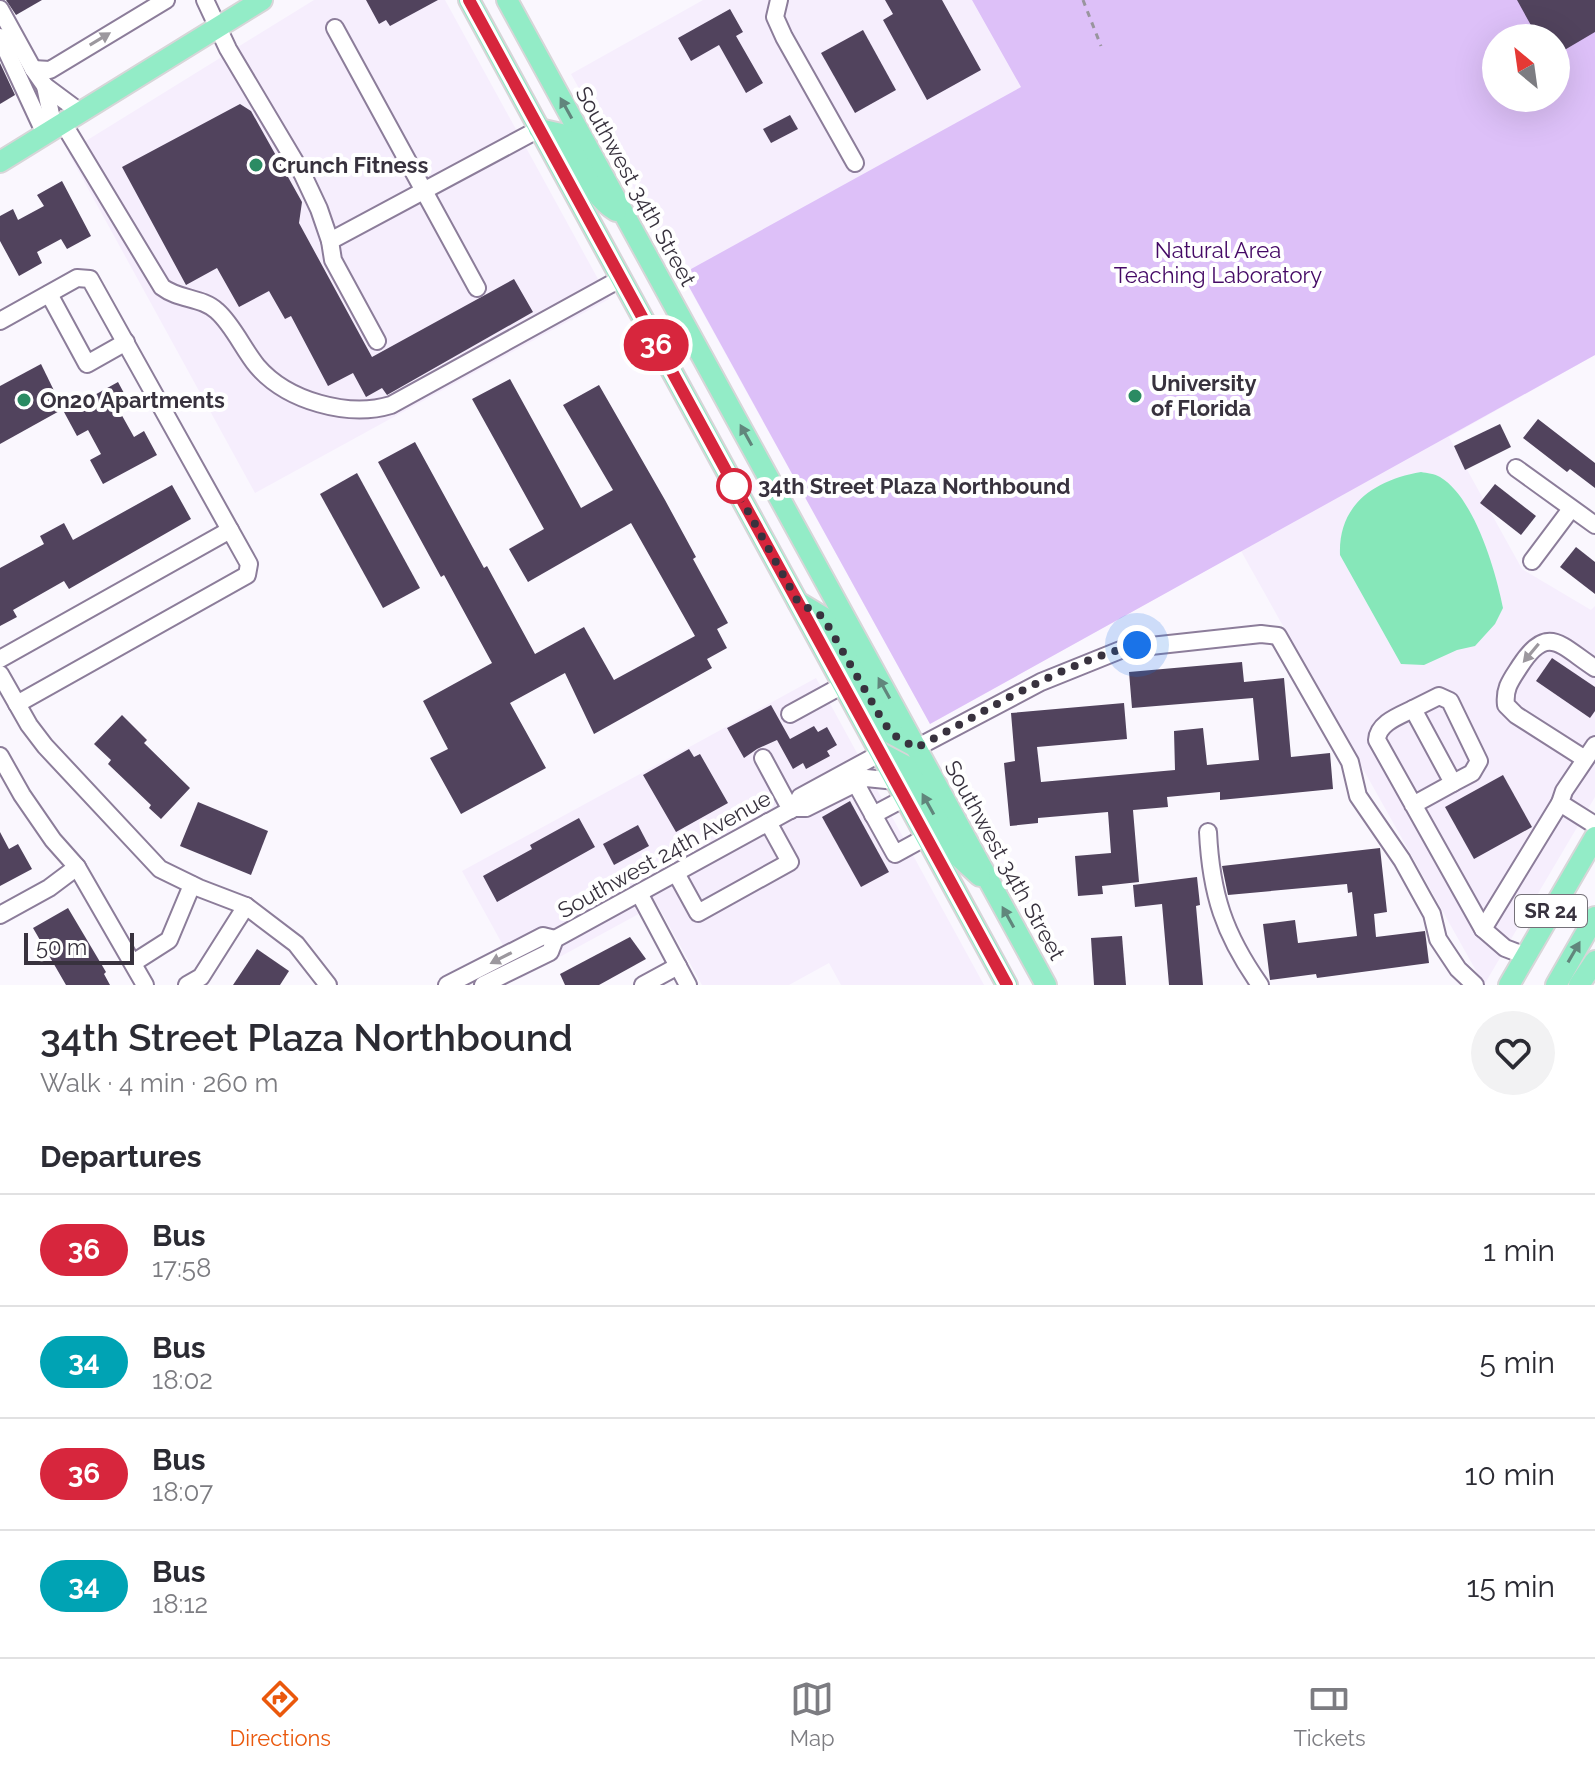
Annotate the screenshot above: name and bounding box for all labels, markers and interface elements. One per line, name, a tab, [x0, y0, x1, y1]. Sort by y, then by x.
north arrow	[1482, 24, 1570, 112]
map controls	[1482, 24, 1570, 112]
one-way arrow	[89, 32, 111, 46]
street label: Southwest 34th Street	[570, 82, 702, 291]
one-way arrow	[559, 96, 573, 119]
place label: Crunch Fitness	[272, 152, 428, 178]
marker: Crunch Fitness	[247, 156, 265, 174]
park label: Natural Area Teaching Laboratory	[1114, 237, 1322, 288]
line badge: 36	[620, 319, 692, 371]
text: 36	[640, 328, 672, 361]
place label: University of Florida	[1151, 370, 1257, 421]
place label: On20 Apartments	[40, 387, 225, 413]
marker: University of Florida	[1126, 387, 1144, 405]
marker: On20 Apartments	[15, 391, 33, 409]
one-way arrow	[739, 424, 753, 447]
marker: 34th Street Plaza Northbound	[717, 469, 751, 503]
place label: 34th Street Plaza Northbound	[758, 473, 1070, 499]
your location	[1117, 625, 1157, 665]
one-way arrow	[1522, 643, 1539, 664]
one-way arrow	[877, 677, 891, 700]
street label: Southwest 34th Street	[939, 756, 1071, 965]
street label: Southwest 24th Avenue	[553, 785, 775, 923]
one-way arrow	[922, 792, 935, 815]
road number: SR 24	[1515, 895, 1587, 927]
one-way arrow	[1002, 905, 1015, 928]
scale bar	[24, 929, 134, 965]
text: 50 m	[36, 934, 87, 960]
one-way arrow	[1567, 941, 1581, 963]
one-way arrow	[489, 951, 512, 965]
button: heart	[1471, 1011, 1555, 1095]
text: 34th Street Plaza Northbound	[40, 1015, 573, 1060]
text: Walk · 4 min · 260 m	[40, 1068, 278, 1098]
text: Departures	[40, 1139, 202, 1174]
text: Bus	[152, 1218, 206, 1253]
text: 36	[68, 1233, 100, 1266]
text: 1 min	[1483, 1233, 1555, 1268]
text: 17:58	[152, 1253, 211, 1283]
text: Bus	[152, 1330, 206, 1365]
text: 34	[68, 1345, 100, 1378]
text: 5 min	[1479, 1345, 1555, 1380]
text: 18:02	[152, 1365, 213, 1395]
text: Bus	[152, 1442, 206, 1477]
text: 36	[68, 1457, 100, 1490]
text: 10 min	[1465, 1457, 1555, 1492]
text: 18:07	[152, 1477, 213, 1507]
text: Bus	[152, 1554, 206, 1589]
text: 34	[68, 1569, 100, 1602]
text: 15 min	[1467, 1569, 1555, 1604]
text: 18:12	[152, 1589, 208, 1619]
tab: Directions	[229, 1677, 331, 1751]
tab: Map	[790, 1677, 835, 1751]
tab: Tickets	[1293, 1677, 1366, 1751]

